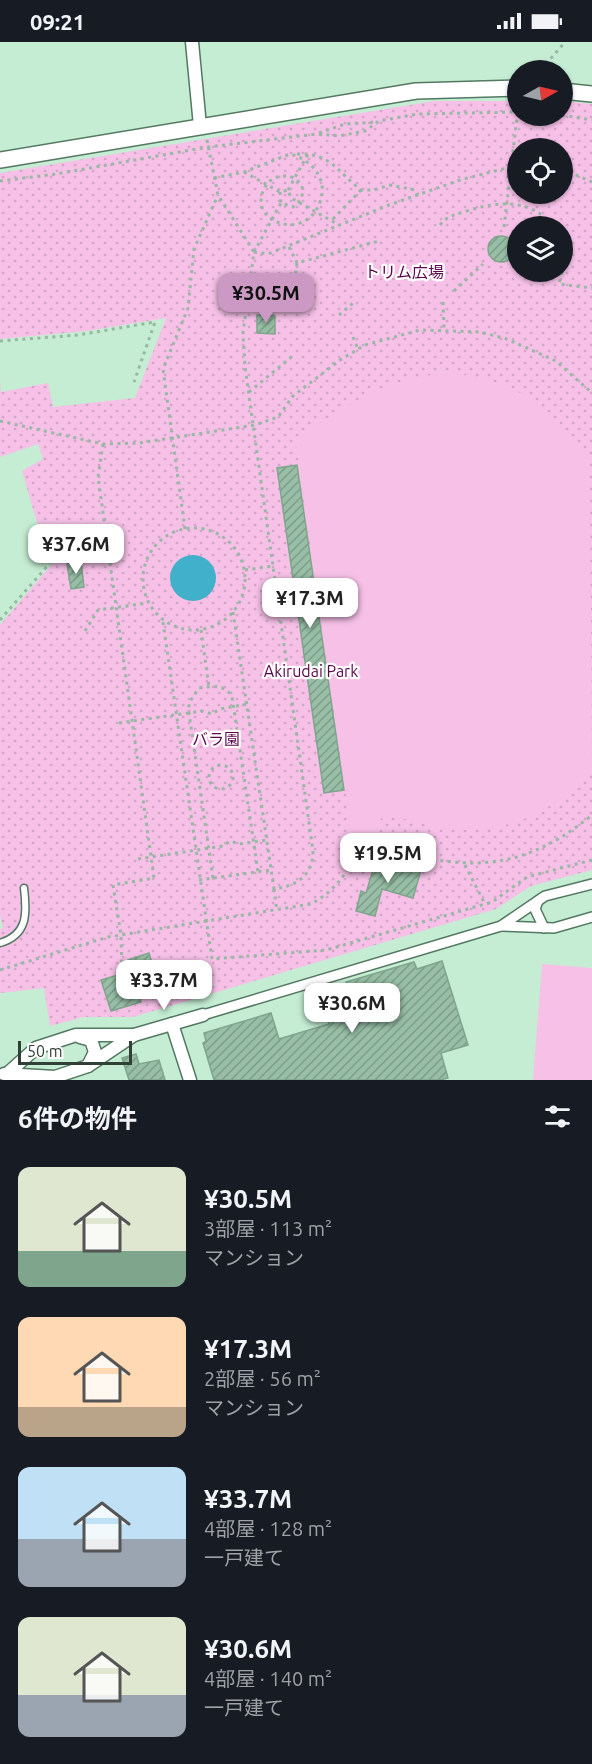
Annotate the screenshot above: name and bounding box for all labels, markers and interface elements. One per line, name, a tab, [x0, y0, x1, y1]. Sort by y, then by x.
text: 09:21	[30, 9, 85, 34]
north arrow	[507, 60, 573, 126]
map controls	[507, 60, 573, 282]
button: locate	[507, 138, 573, 204]
button: layers	[507, 216, 573, 282]
park label: トリム広場	[364, 263, 444, 281]
pin: ¥30.5M	[217, 273, 315, 324]
text: ¥30.5M	[232, 281, 300, 304]
pin: ¥37.6M	[27, 524, 125, 575]
text: ¥37.6M	[42, 532, 110, 555]
pin: ¥17.3M	[261, 578, 359, 629]
text: ¥17.3M	[276, 586, 344, 609]
park label: Akirudai Park	[264, 662, 358, 680]
park label: バラ園	[192, 730, 240, 748]
pin: ¥19.5M	[339, 833, 437, 884]
text: ¥19.5M	[354, 841, 422, 864]
pin: ¥33.7M	[115, 960, 213, 1011]
text: ¥33.7M	[130, 968, 198, 991]
pin: ¥30.6M	[303, 983, 401, 1034]
text: ¥30.6M	[318, 991, 386, 1014]
scale bar	[18, 1038, 132, 1066]
text: 50 m	[27, 1042, 63, 1060]
icon: filters	[541, 1100, 574, 1133]
text: 6件の物件	[18, 1104, 137, 1133]
text: ¥30.5M	[204, 1184, 292, 1213]
icon: home	[66, 1191, 138, 1263]
text: 3部屋 · 113 m²	[204, 1217, 332, 1240]
text: マンション	[204, 1246, 304, 1269]
text: ¥17.3M	[204, 1334, 292, 1363]
icon: home	[66, 1341, 138, 1413]
text: 2部屋 · 56 m²	[204, 1367, 321, 1390]
text: マンション	[204, 1396, 304, 1419]
text: ¥33.7M	[204, 1484, 292, 1513]
icon: home	[66, 1491, 138, 1563]
text: 4部屋 · 128 m²	[204, 1517, 332, 1540]
text: 一戸建て	[204, 1546, 284, 1569]
text: ¥30.6M	[204, 1634, 292, 1663]
icon: home	[66, 1641, 138, 1713]
text: 4部屋 · 140 m²	[204, 1667, 332, 1690]
text: 一戸建て	[204, 1696, 284, 1719]

